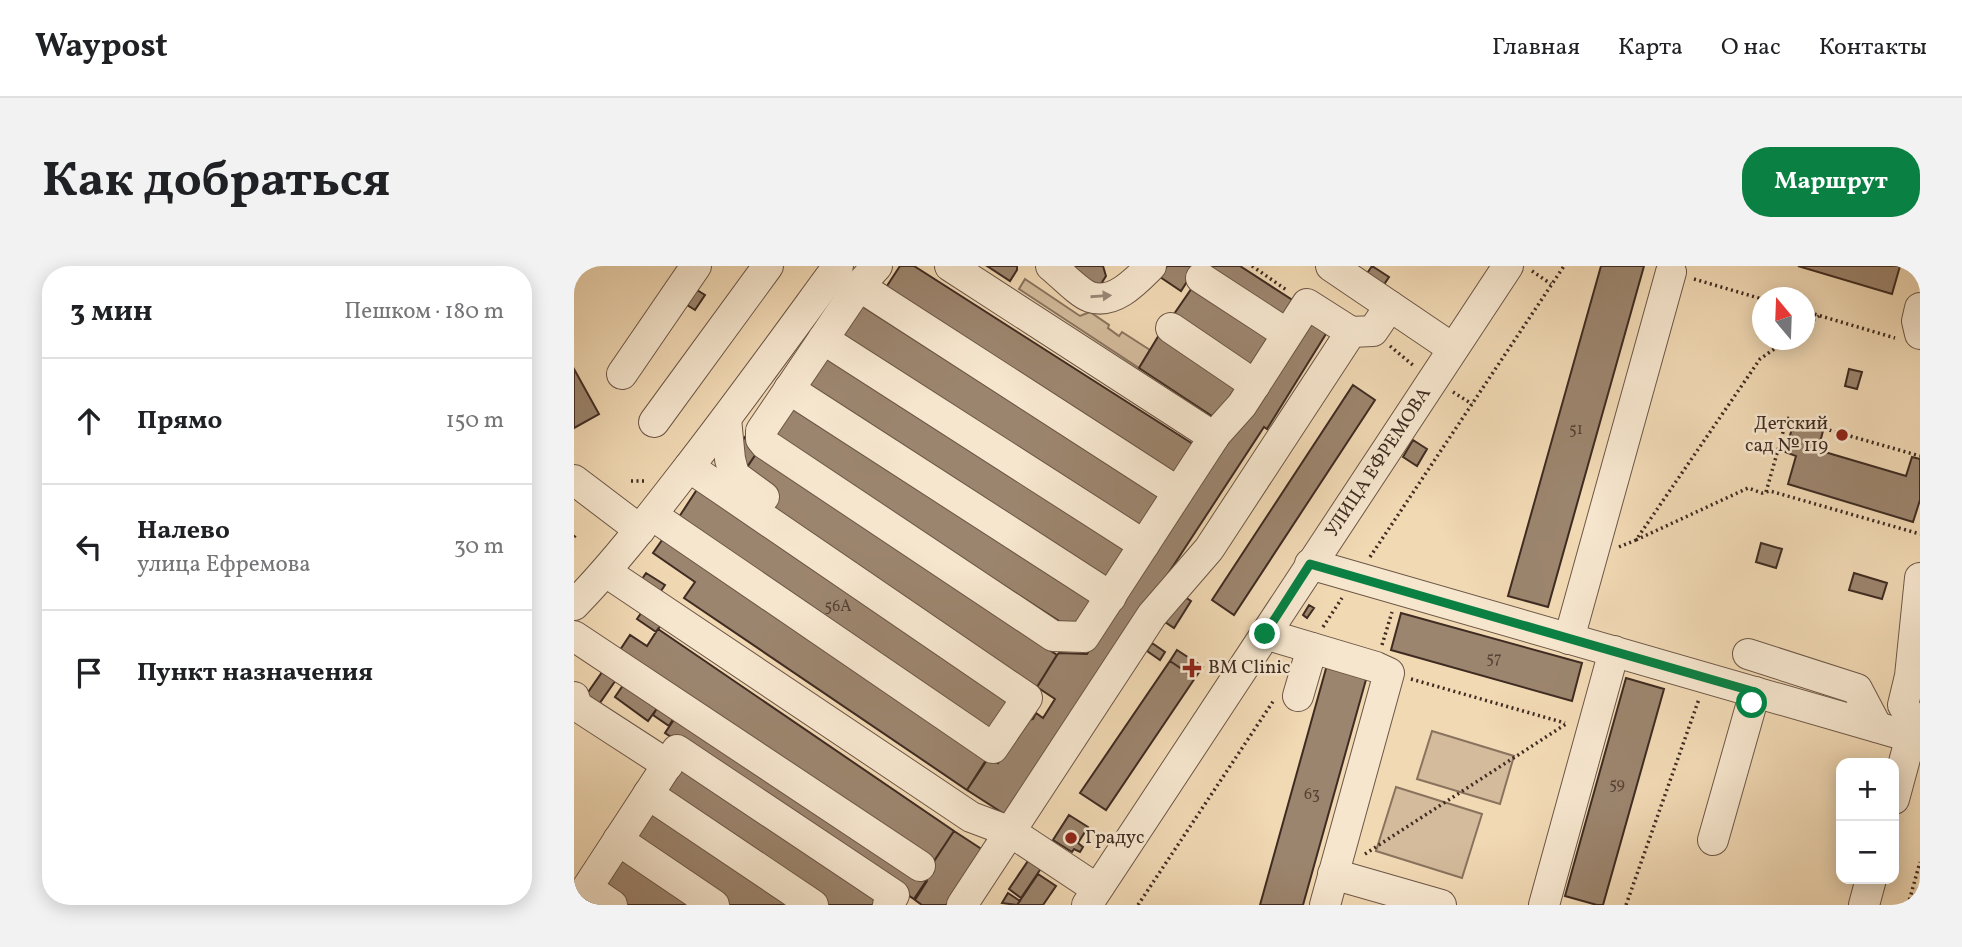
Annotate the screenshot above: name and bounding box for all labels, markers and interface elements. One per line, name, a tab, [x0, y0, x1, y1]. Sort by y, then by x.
text: Waypost	[35, 25, 168, 71]
text: Главная	[1492, 31, 1580, 65]
text: Карта	[1618, 31, 1683, 65]
text: О нас	[1721, 31, 1781, 65]
text: Контакты	[1819, 31, 1927, 65]
button: Маршрут	[1742, 147, 1920, 217]
text: Как добраться	[42, 148, 390, 217]
north arrow	[1752, 287, 1815, 350]
one-way arrow	[1090, 290, 1112, 301]
text: 3 мин	[70, 291, 153, 333]
text: Пешком · 180 m	[344, 296, 504, 328]
street label: УЛИЦА ЕФРЕМОВА	[1320, 382, 1438, 543]
icon: ahead	[70, 402, 108, 440]
text: Прямо	[137, 403, 222, 439]
text: 150 m	[446, 405, 504, 437]
place label: Детский сад № 119	[1745, 411, 1828, 459]
house number: 51	[1569, 419, 1583, 441]
marker: Детский сад № 119	[1834, 427, 1850, 443]
text: Налево	[137, 513, 230, 549]
icon: left	[70, 528, 108, 566]
text: 30 m	[454, 531, 504, 563]
text: улица Ефремова	[137, 549, 311, 581]
house number: 56А	[824, 596, 852, 618]
route end	[1249, 618, 1280, 649]
house number: 57	[1486, 648, 1502, 670]
icon: arrive	[70, 654, 108, 692]
text: Пункт назначения	[137, 655, 373, 691]
place label: BM Clinic	[1208, 655, 1291, 681]
marker: BM Clinic	[1182, 658, 1202, 678]
route start	[1736, 687, 1767, 718]
map controls	[1836, 758, 1899, 884]
button: +	[1836, 758, 1899, 821]
house number: 59	[1609, 774, 1625, 796]
house number: 63	[1304, 784, 1320, 806]
button: −	[1836, 821, 1899, 884]
place label: Градус	[1085, 825, 1144, 851]
marker: Градус	[1063, 830, 1079, 846]

